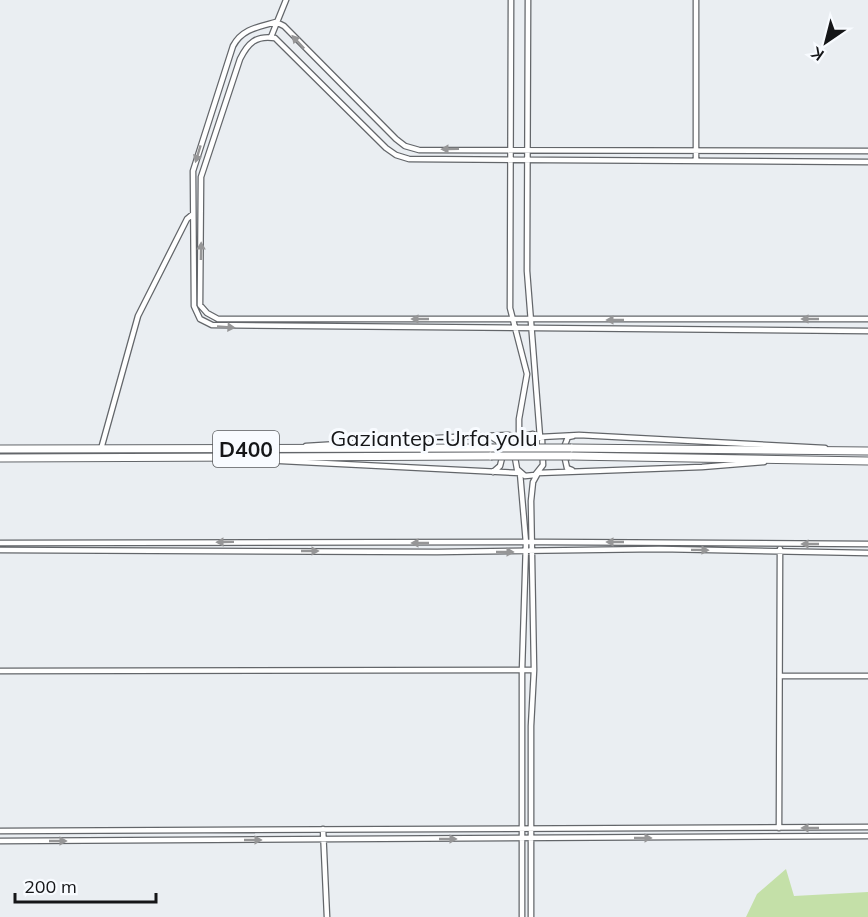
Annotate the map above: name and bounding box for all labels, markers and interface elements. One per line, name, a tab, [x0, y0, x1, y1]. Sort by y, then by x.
north arrow	[796, 12, 856, 72]
one-way arrow	[292, 35, 305, 50]
text: K	[806, 42, 827, 66]
one-way arrow	[193, 145, 202, 163]
one-way arrow	[441, 145, 460, 154]
one-way arrow	[196, 241, 206, 260]
one-way arrow	[410, 314, 429, 324]
one-way arrow	[800, 314, 819, 324]
one-way arrow	[605, 315, 624, 325]
one-way arrow	[217, 322, 236, 331]
street label: Gaziantep-Urfa yolu	[330, 424, 538, 452]
road number: D400	[213, 431, 279, 467]
one-way arrow	[215, 537, 234, 547]
one-way arrow	[605, 537, 624, 547]
one-way arrow	[410, 538, 429, 548]
one-way arrow	[800, 539, 819, 549]
one-way arrow	[691, 545, 710, 555]
one-way arrow	[301, 546, 320, 556]
one-way arrow	[496, 547, 515, 557]
one-way arrow	[800, 823, 819, 833]
one-way arrow	[634, 833, 653, 843]
one-way arrow	[439, 834, 458, 844]
one-way arrow	[244, 835, 263, 845]
one-way arrow	[49, 836, 68, 846]
scale bar	[15, 866, 156, 904]
text: 200 m	[24, 875, 77, 898]

